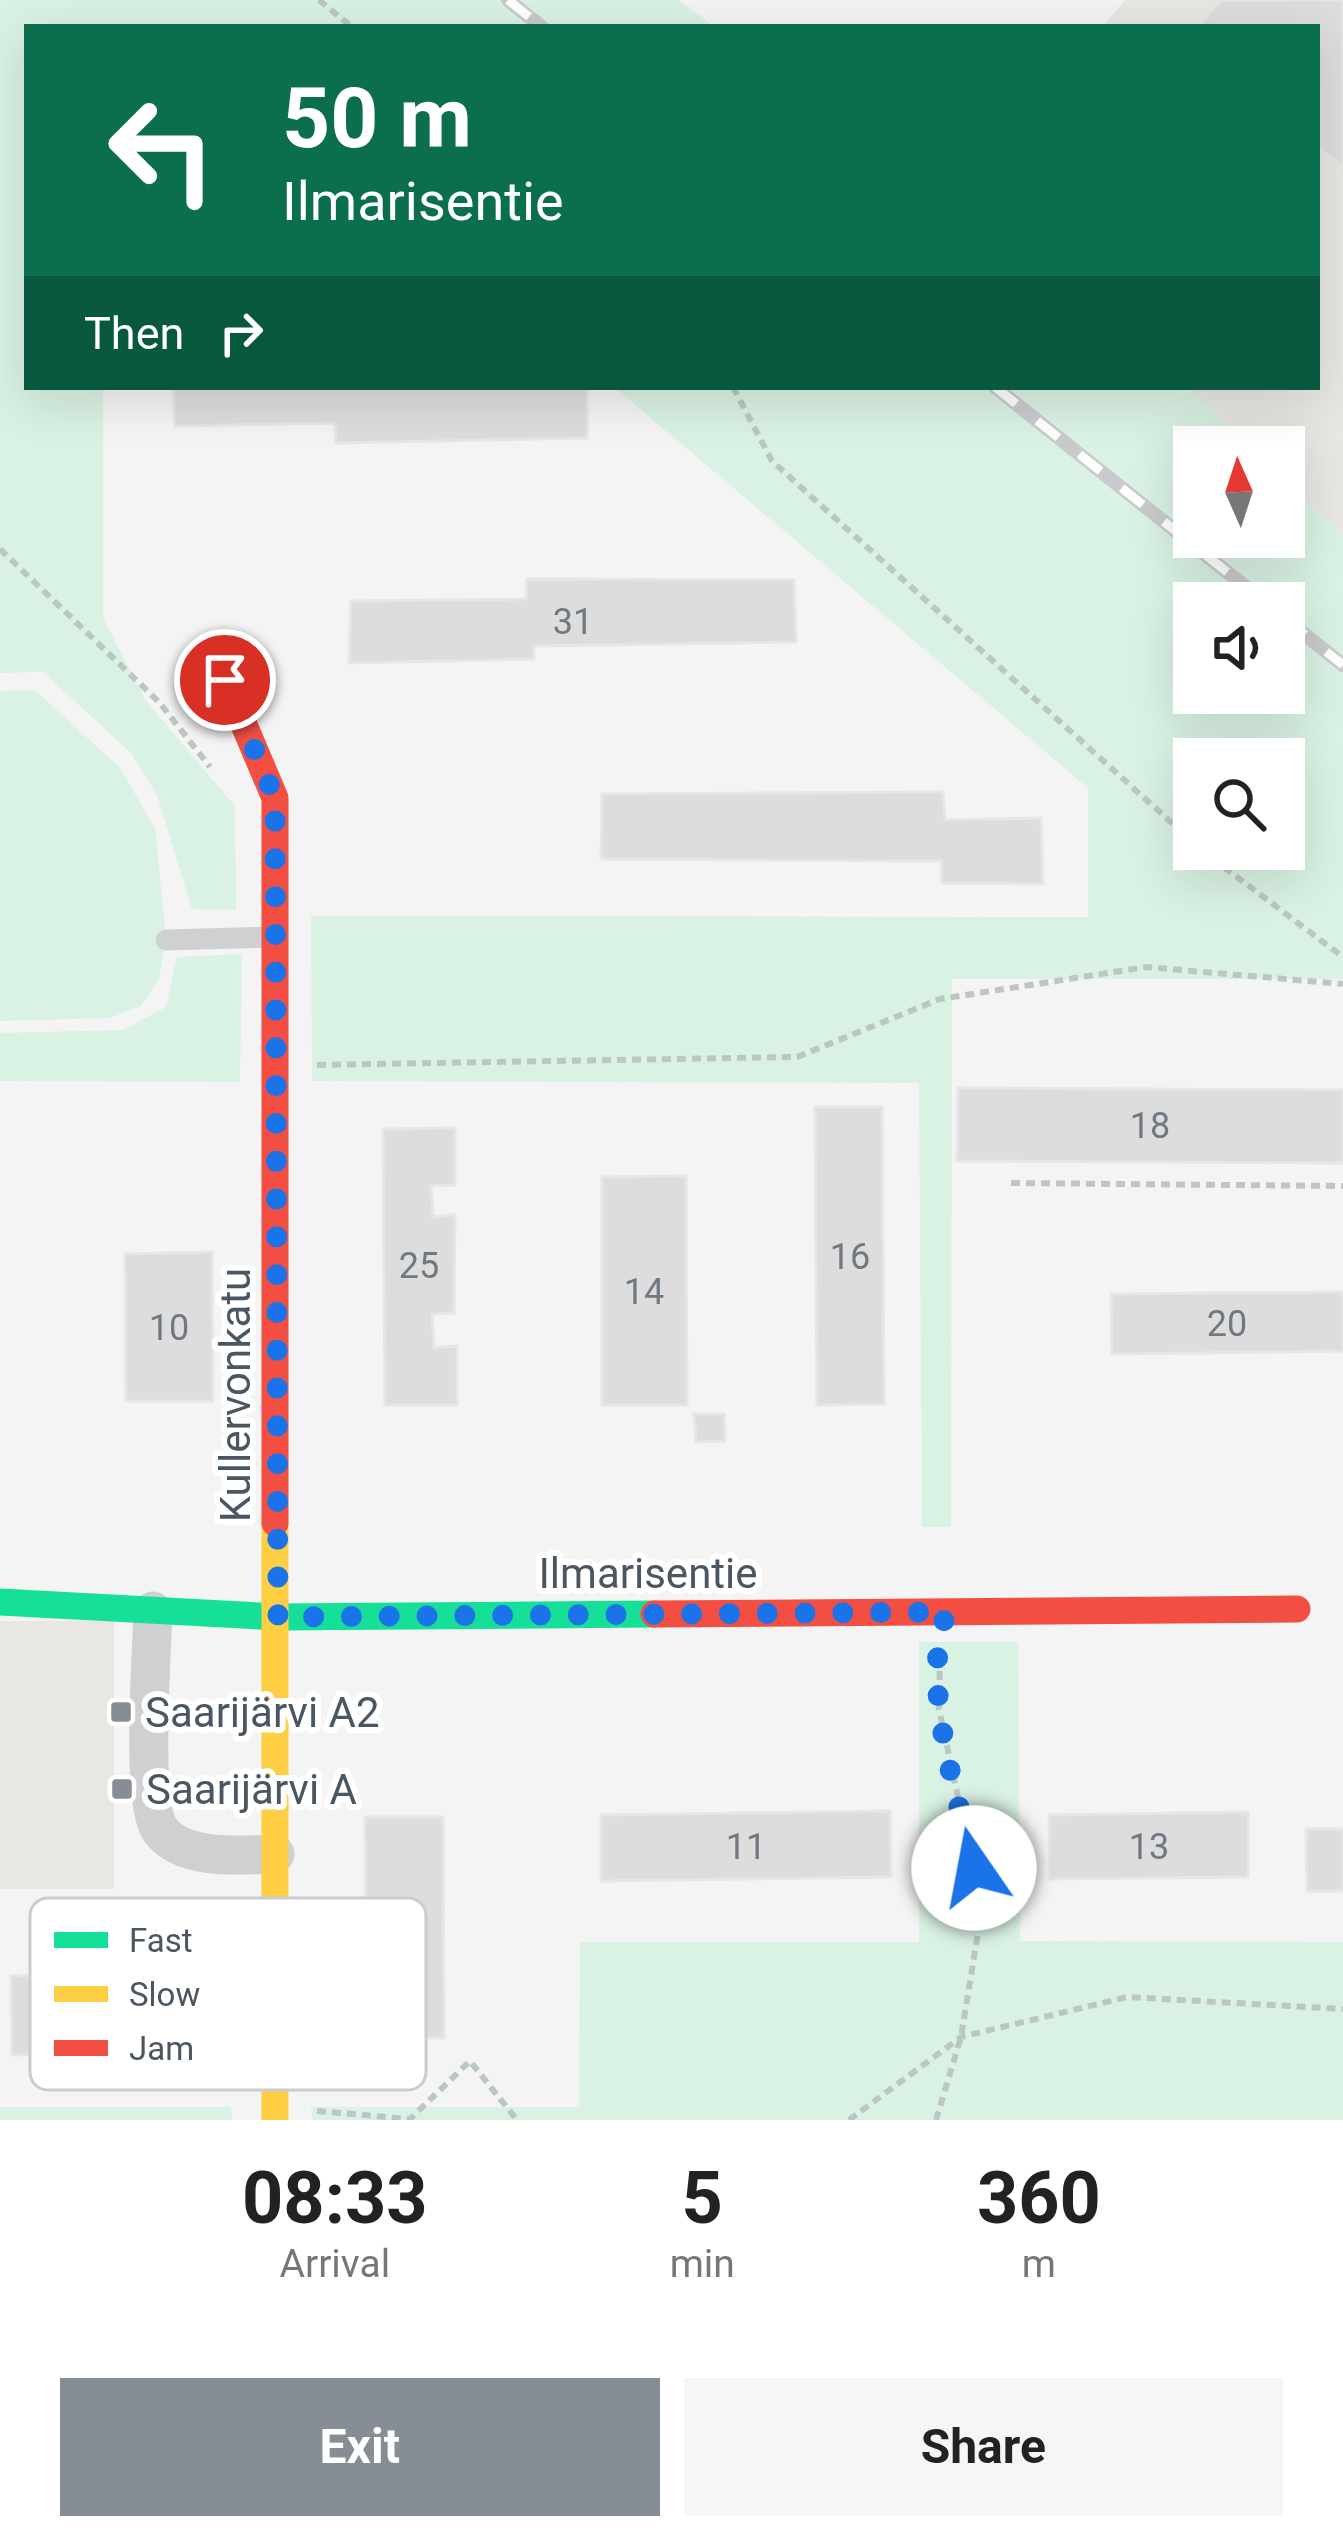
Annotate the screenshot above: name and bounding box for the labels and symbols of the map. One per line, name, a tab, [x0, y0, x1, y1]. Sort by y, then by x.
north arrow	[1173, 426, 1305, 558]
house number: 31	[553, 601, 593, 643]
pin	[174, 629, 276, 731]
house number: 18	[1130, 1105, 1170, 1147]
house number: 16	[830, 1236, 870, 1278]
house number: 25	[399, 1245, 439, 1287]
street label: Kullervonkatu	[211, 1268, 260, 1522]
house number: 14	[624, 1271, 664, 1313]
house number: 20	[1207, 1303, 1247, 1345]
house number: 10	[149, 1307, 189, 1349]
street label: Ilmarisentie	[538, 1549, 758, 1598]
place label: Saarijärvi A2	[145, 1688, 380, 1737]
marker: Saarijärvi A2	[108, 1699, 134, 1725]
place label: Saarijärvi A	[146, 1765, 357, 1814]
marker: Saarijärvi A	[109, 1776, 135, 1802]
position arrow	[911, 1805, 1037, 1931]
house number: 11	[726, 1826, 766, 1868]
house number: 13	[1129, 1826, 1169, 1868]
legend	[30, 1898, 426, 2090]
text: Fast	[129, 1921, 192, 1960]
text: Slow	[129, 1975, 200, 2014]
text: Jam	[129, 2029, 194, 2068]

